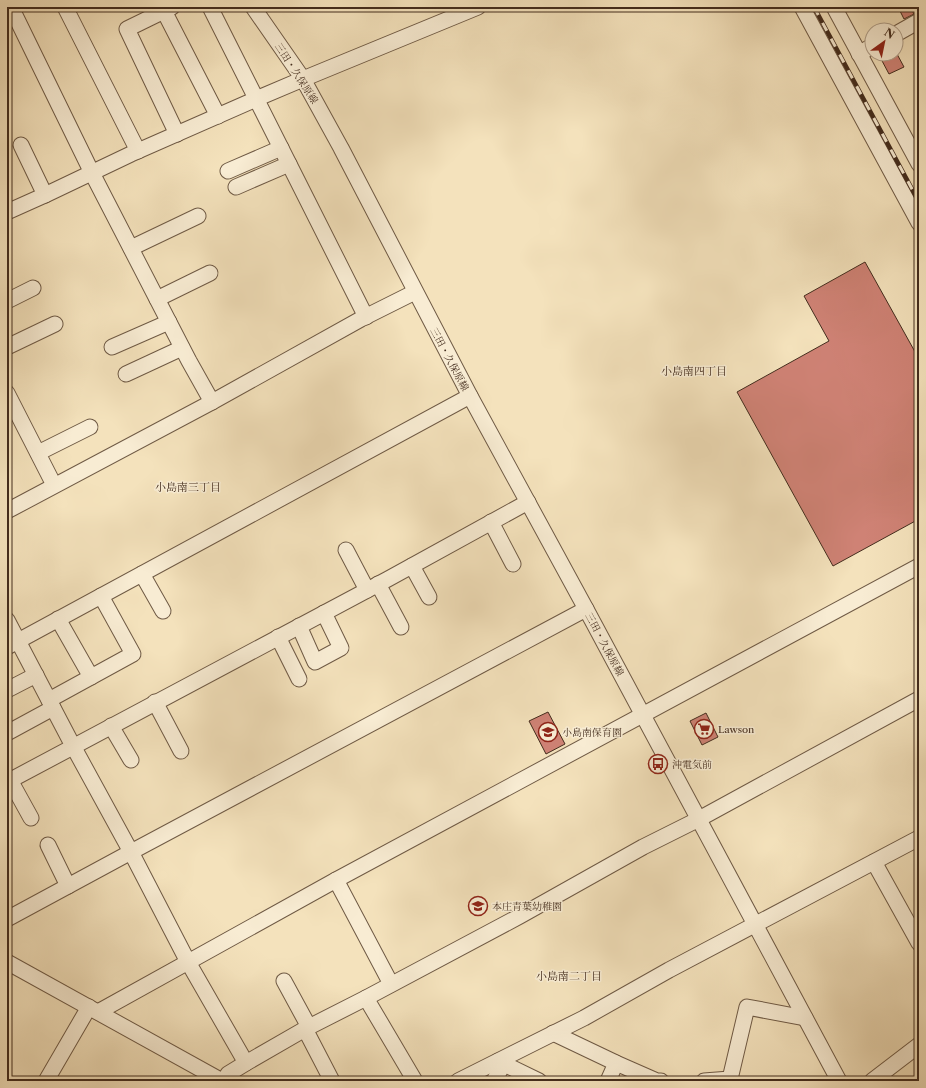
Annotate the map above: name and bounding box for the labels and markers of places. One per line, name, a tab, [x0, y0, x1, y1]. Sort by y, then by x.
supermarket icon: Lawson	[693, 718, 715, 740]
school or university icon: 小島南保育園	[537, 721, 559, 743]
place label: Lawson	[718, 723, 755, 736]
place label: 小島南保育園	[562, 726, 622, 739]
bus stop icon: 沖電気前	[647, 753, 669, 775]
place label: 沖電気前	[672, 758, 712, 771]
school or university icon: 本庄青葉幼稚園	[467, 895, 489, 917]
place label: 本庄青葉幼稚園	[492, 900, 562, 913]

